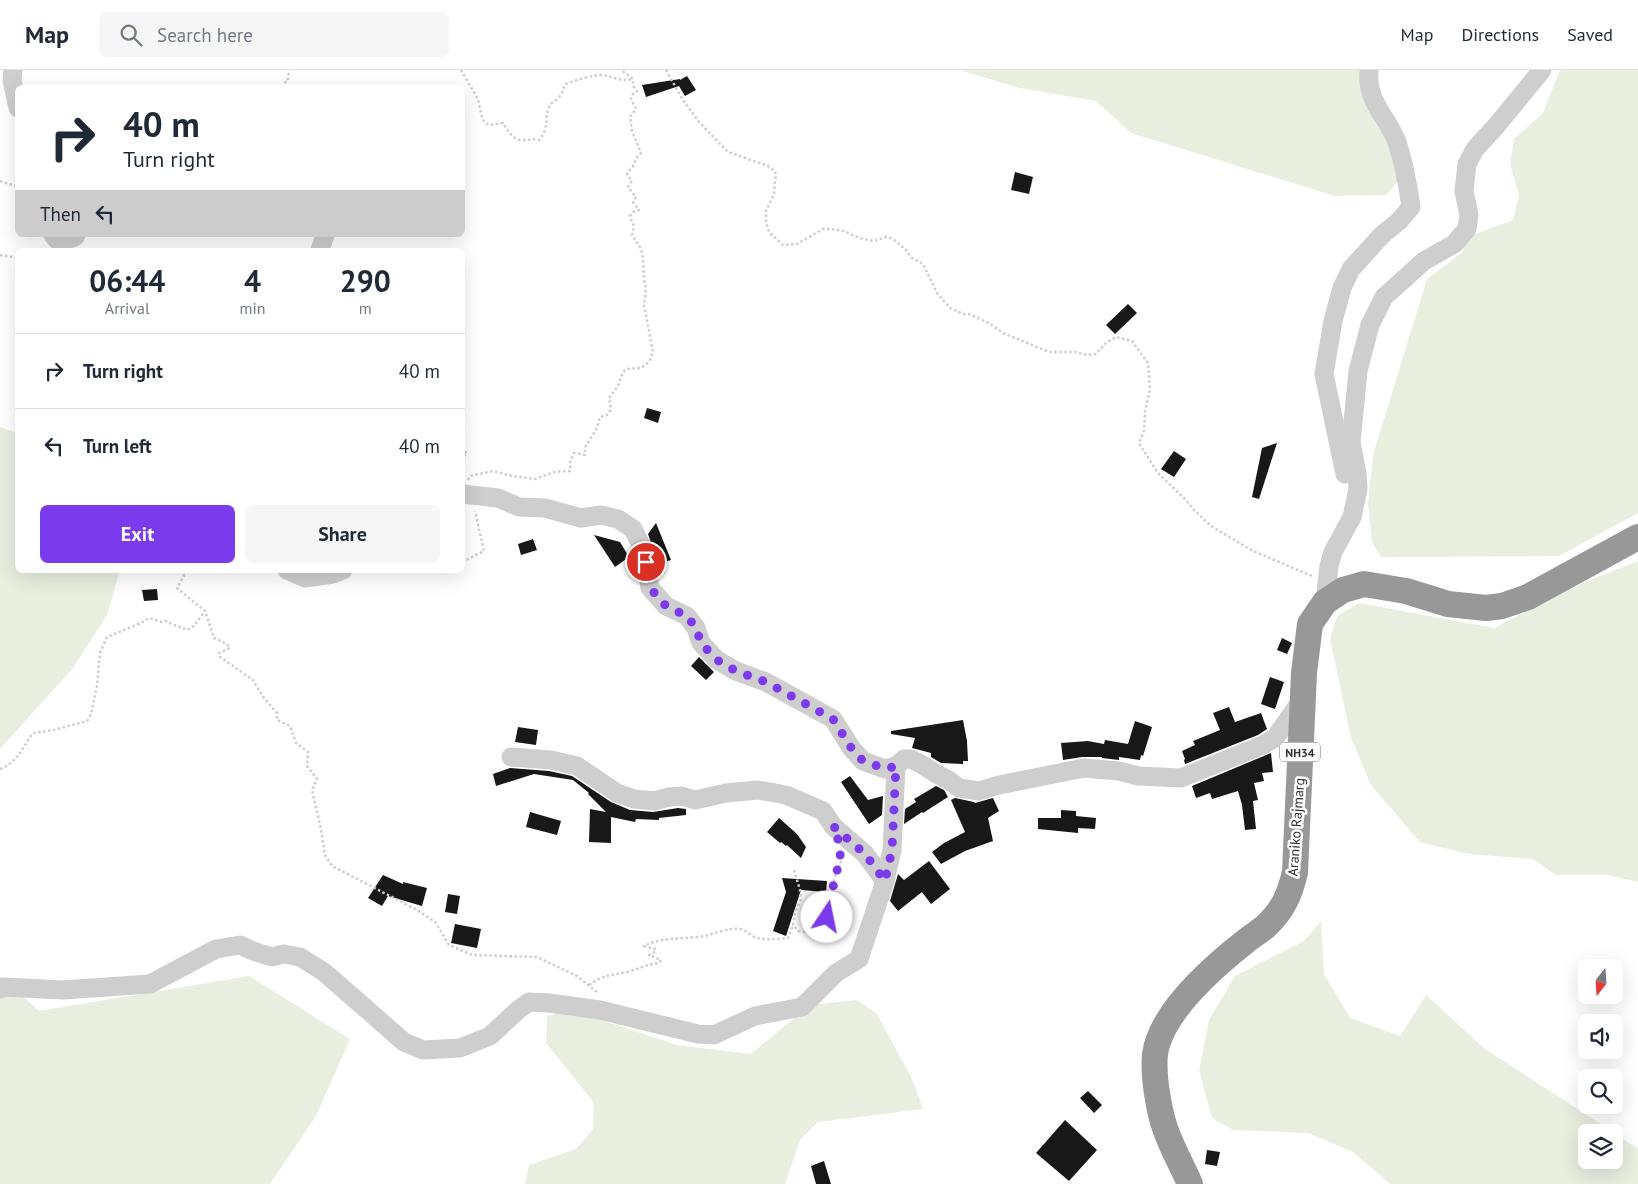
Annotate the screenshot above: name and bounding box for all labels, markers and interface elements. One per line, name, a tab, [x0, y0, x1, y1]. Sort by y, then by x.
search box	[99, 12, 449, 57]
text: Map	[25, 19, 69, 50]
icon: search	[117, 21, 145, 49]
text: Search here	[157, 23, 253, 47]
text: Map	[1401, 23, 1433, 46]
text: Directions	[1461, 23, 1539, 46]
text: Saved	[1567, 23, 1613, 46]
text: 40 m	[123, 101, 200, 147]
icon: right	[40, 105, 105, 170]
text: Turn right	[123, 145, 215, 173]
icon: left	[91, 200, 119, 228]
text: Then	[40, 202, 81, 226]
text: 06:44	[89, 261, 165, 300]
text: 4	[244, 261, 261, 300]
text: 290	[340, 261, 391, 300]
text: Arrival	[105, 298, 150, 318]
text: min	[240, 298, 266, 318]
text: m	[359, 298, 372, 318]
icon: right	[40, 357, 68, 385]
text: Turn right	[83, 359, 163, 383]
text: 40 m	[399, 359, 440, 383]
icon: left	[40, 432, 68, 460]
text: Turn left	[83, 434, 152, 458]
text: 40 m	[399, 434, 440, 458]
button: Exit	[40, 505, 235, 563]
button: Share	[245, 505, 440, 563]
pin	[625, 541, 667, 583]
icon: arrive	[632, 548, 660, 576]
road number: NH34	[1280, 742, 1320, 762]
street label: Araniko Rajmarg	[1284, 777, 1308, 877]
position arrow	[800, 890, 852, 942]
north arrow	[1578, 959, 1622, 1004]
map controls	[1578, 959, 1623, 1169]
button: sound	[1578, 1014, 1623, 1059]
button: search	[1578, 1069, 1623, 1114]
button: layers	[1578, 1124, 1623, 1169]

